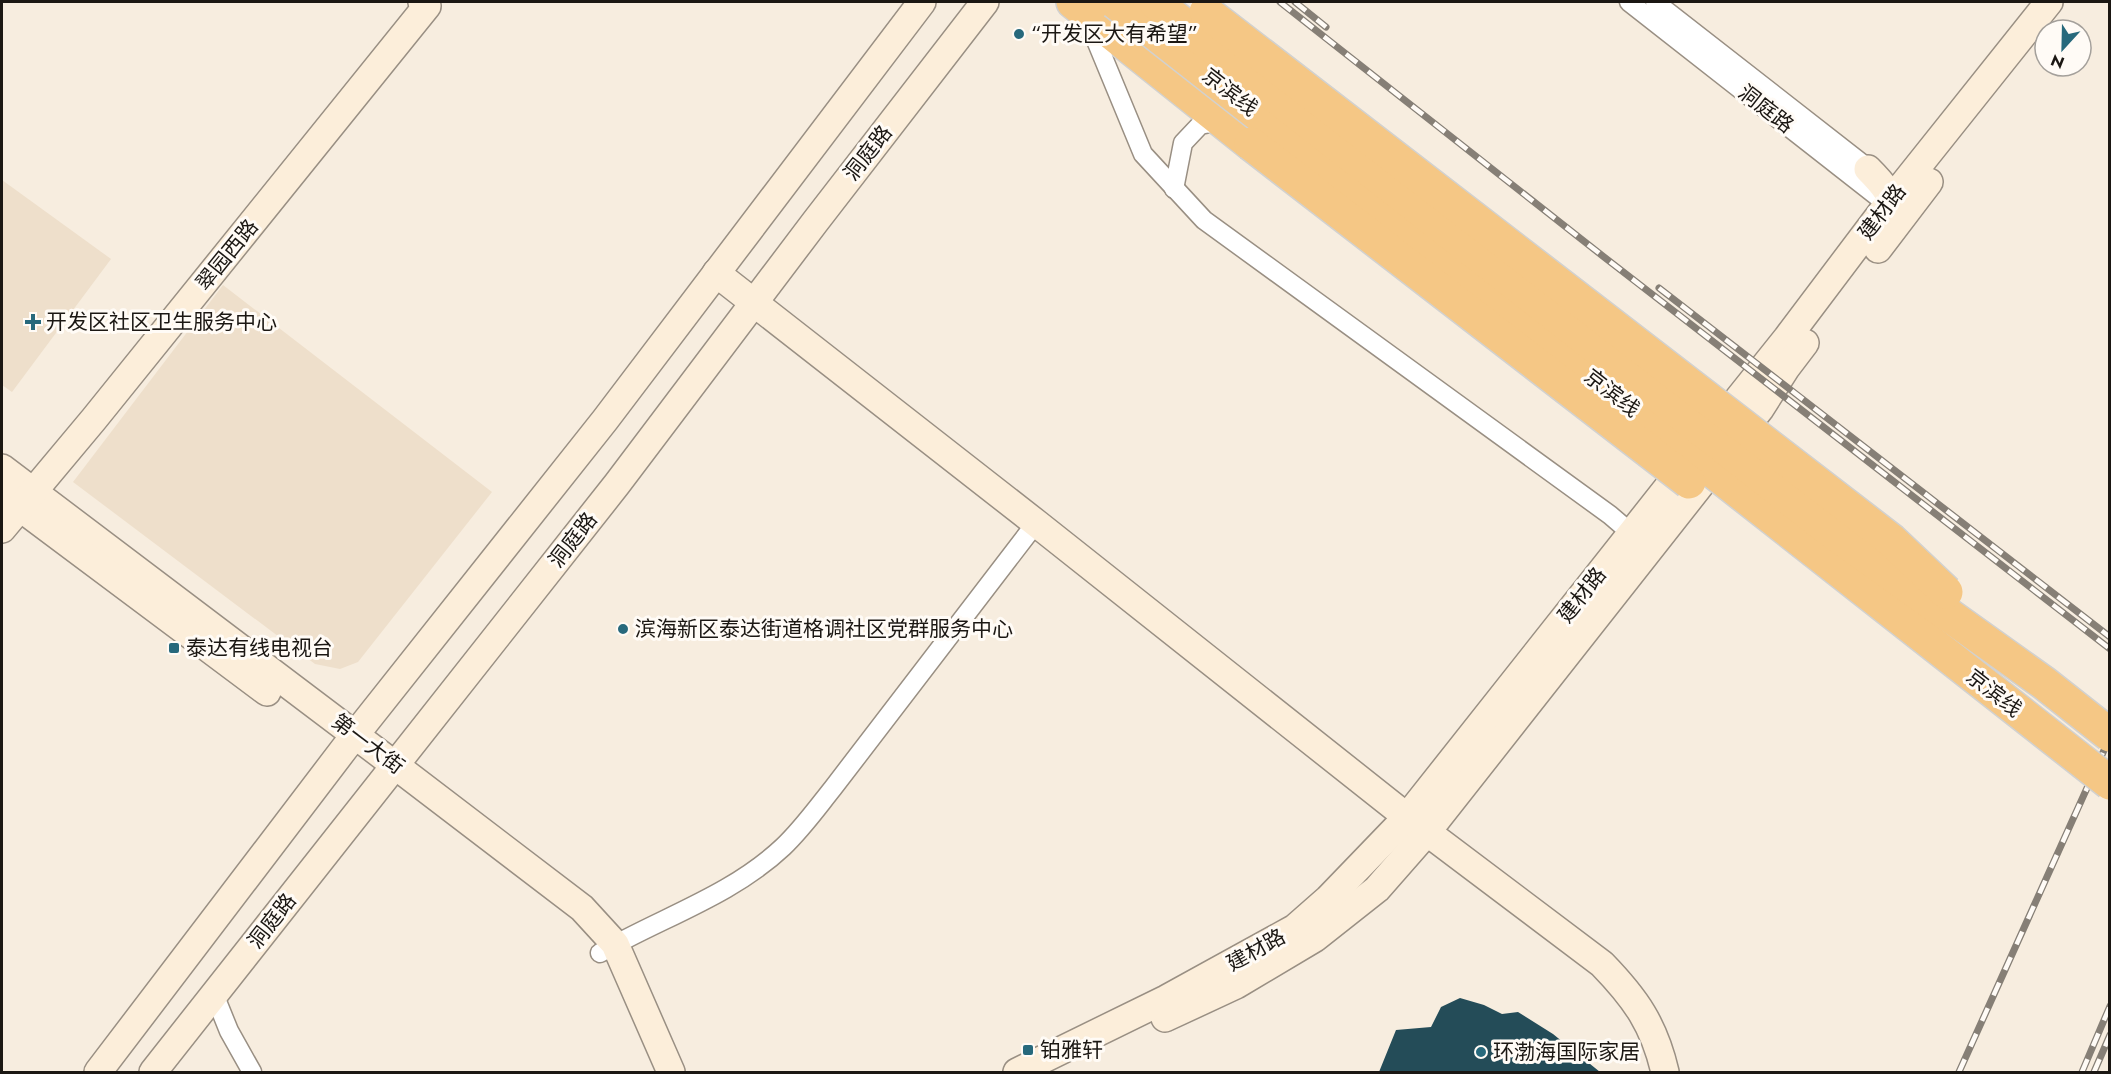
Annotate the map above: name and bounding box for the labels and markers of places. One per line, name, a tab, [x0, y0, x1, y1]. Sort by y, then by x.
place label: “开发区大有希望”	[1031, 19, 1198, 49]
marker: “开发区大有希望”	[1012, 27, 1026, 41]
place label: 开发区社区卫生服务中心	[46, 307, 277, 337]
marker: 开发区社区卫生服务中心	[24, 313, 42, 331]
place label: 滨海新区泰达街道格调社区党群服务中心	[635, 614, 1013, 644]
marker: 滨海新区泰达街道格调社区党群服务中心	[616, 622, 630, 636]
place label: 泰达有线电视台	[186, 633, 333, 663]
marker: 泰达有线电视台	[167, 641, 181, 655]
place label: 铂雅轩	[1040, 1035, 1103, 1065]
place label: 环渤海国际家居	[1493, 1037, 1640, 1067]
marker: 铂雅轩	[1021, 1043, 1035, 1057]
marker: 环渤海国际家居	[1474, 1045, 1488, 1059]

